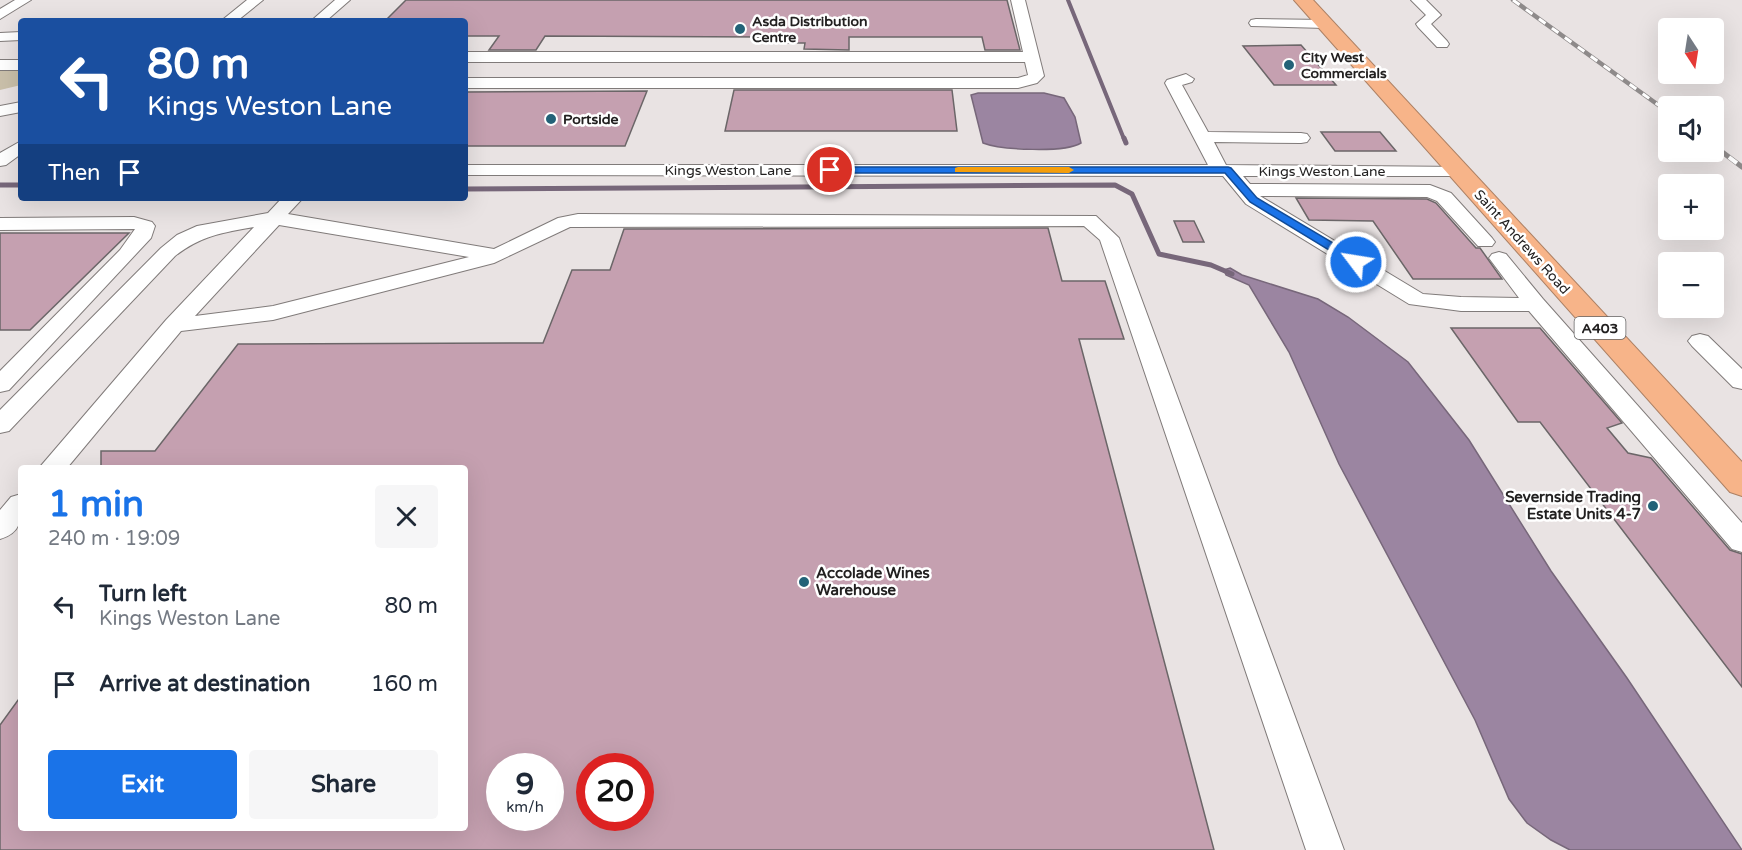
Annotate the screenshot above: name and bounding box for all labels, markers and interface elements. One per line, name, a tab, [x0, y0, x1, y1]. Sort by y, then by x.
place label: Asda Distribution Centre	[752, 13, 867, 46]
north arrow	[1658, 18, 1724, 84]
map controls	[1658, 18, 1724, 318]
marker: Asda Distribution Centre	[733, 22, 747, 36]
text: 80 m	[147, 39, 249, 90]
icon: left	[48, 42, 126, 120]
place label: City West Commercials	[1301, 49, 1387, 82]
marker: City West Commercials	[1282, 58, 1296, 72]
text: Kings Weston Lane	[147, 90, 392, 123]
button: sound	[1658, 96, 1724, 162]
place label: Portside	[563, 111, 618, 128]
marker: Portside	[544, 112, 558, 126]
pin	[804, 144, 855, 195]
icon: arrive	[813, 153, 846, 186]
icon: arrive	[113, 156, 146, 189]
text: Then	[48, 160, 101, 186]
street label: Kings Weston Lane	[664, 162, 792, 179]
street label: Kings Weston Lane	[1258, 163, 1386, 180]
button: +	[1658, 174, 1724, 240]
street label: Saint Andrews Road	[1471, 186, 1573, 298]
position arrow	[1324, 230, 1388, 294]
button: −	[1658, 252, 1724, 318]
road number: A403	[1574, 317, 1626, 339]
text: 1 min	[48, 483, 144, 526]
button: close	[375, 485, 438, 548]
place label: Severnside Trading Estate Units 4-7	[1505, 488, 1641, 523]
marker: Severnside Trading Estate Units 4-7	[1646, 499, 1660, 513]
text: 240 m · 19:09	[48, 527, 180, 551]
place label: Accolade Wines Warehouse	[816, 564, 930, 599]
marker: Accolade Wines Warehouse	[797, 575, 811, 589]
text: Turn left	[99, 581, 187, 607]
icon: left	[48, 590, 81, 623]
text: 80 m	[384, 593, 438, 619]
text: Kings Weston Lane	[99, 607, 280, 631]
icon: arrive	[48, 668, 81, 701]
text: Arrive at destination	[99, 671, 310, 697]
text: 160 m	[371, 671, 438, 697]
button: Exit	[48, 750, 237, 819]
button: Share	[249, 750, 438, 819]
speed limit sign: 20	[576, 753, 654, 831]
text: 9	[516, 766, 534, 803]
text: km/h	[506, 798, 544, 816]

